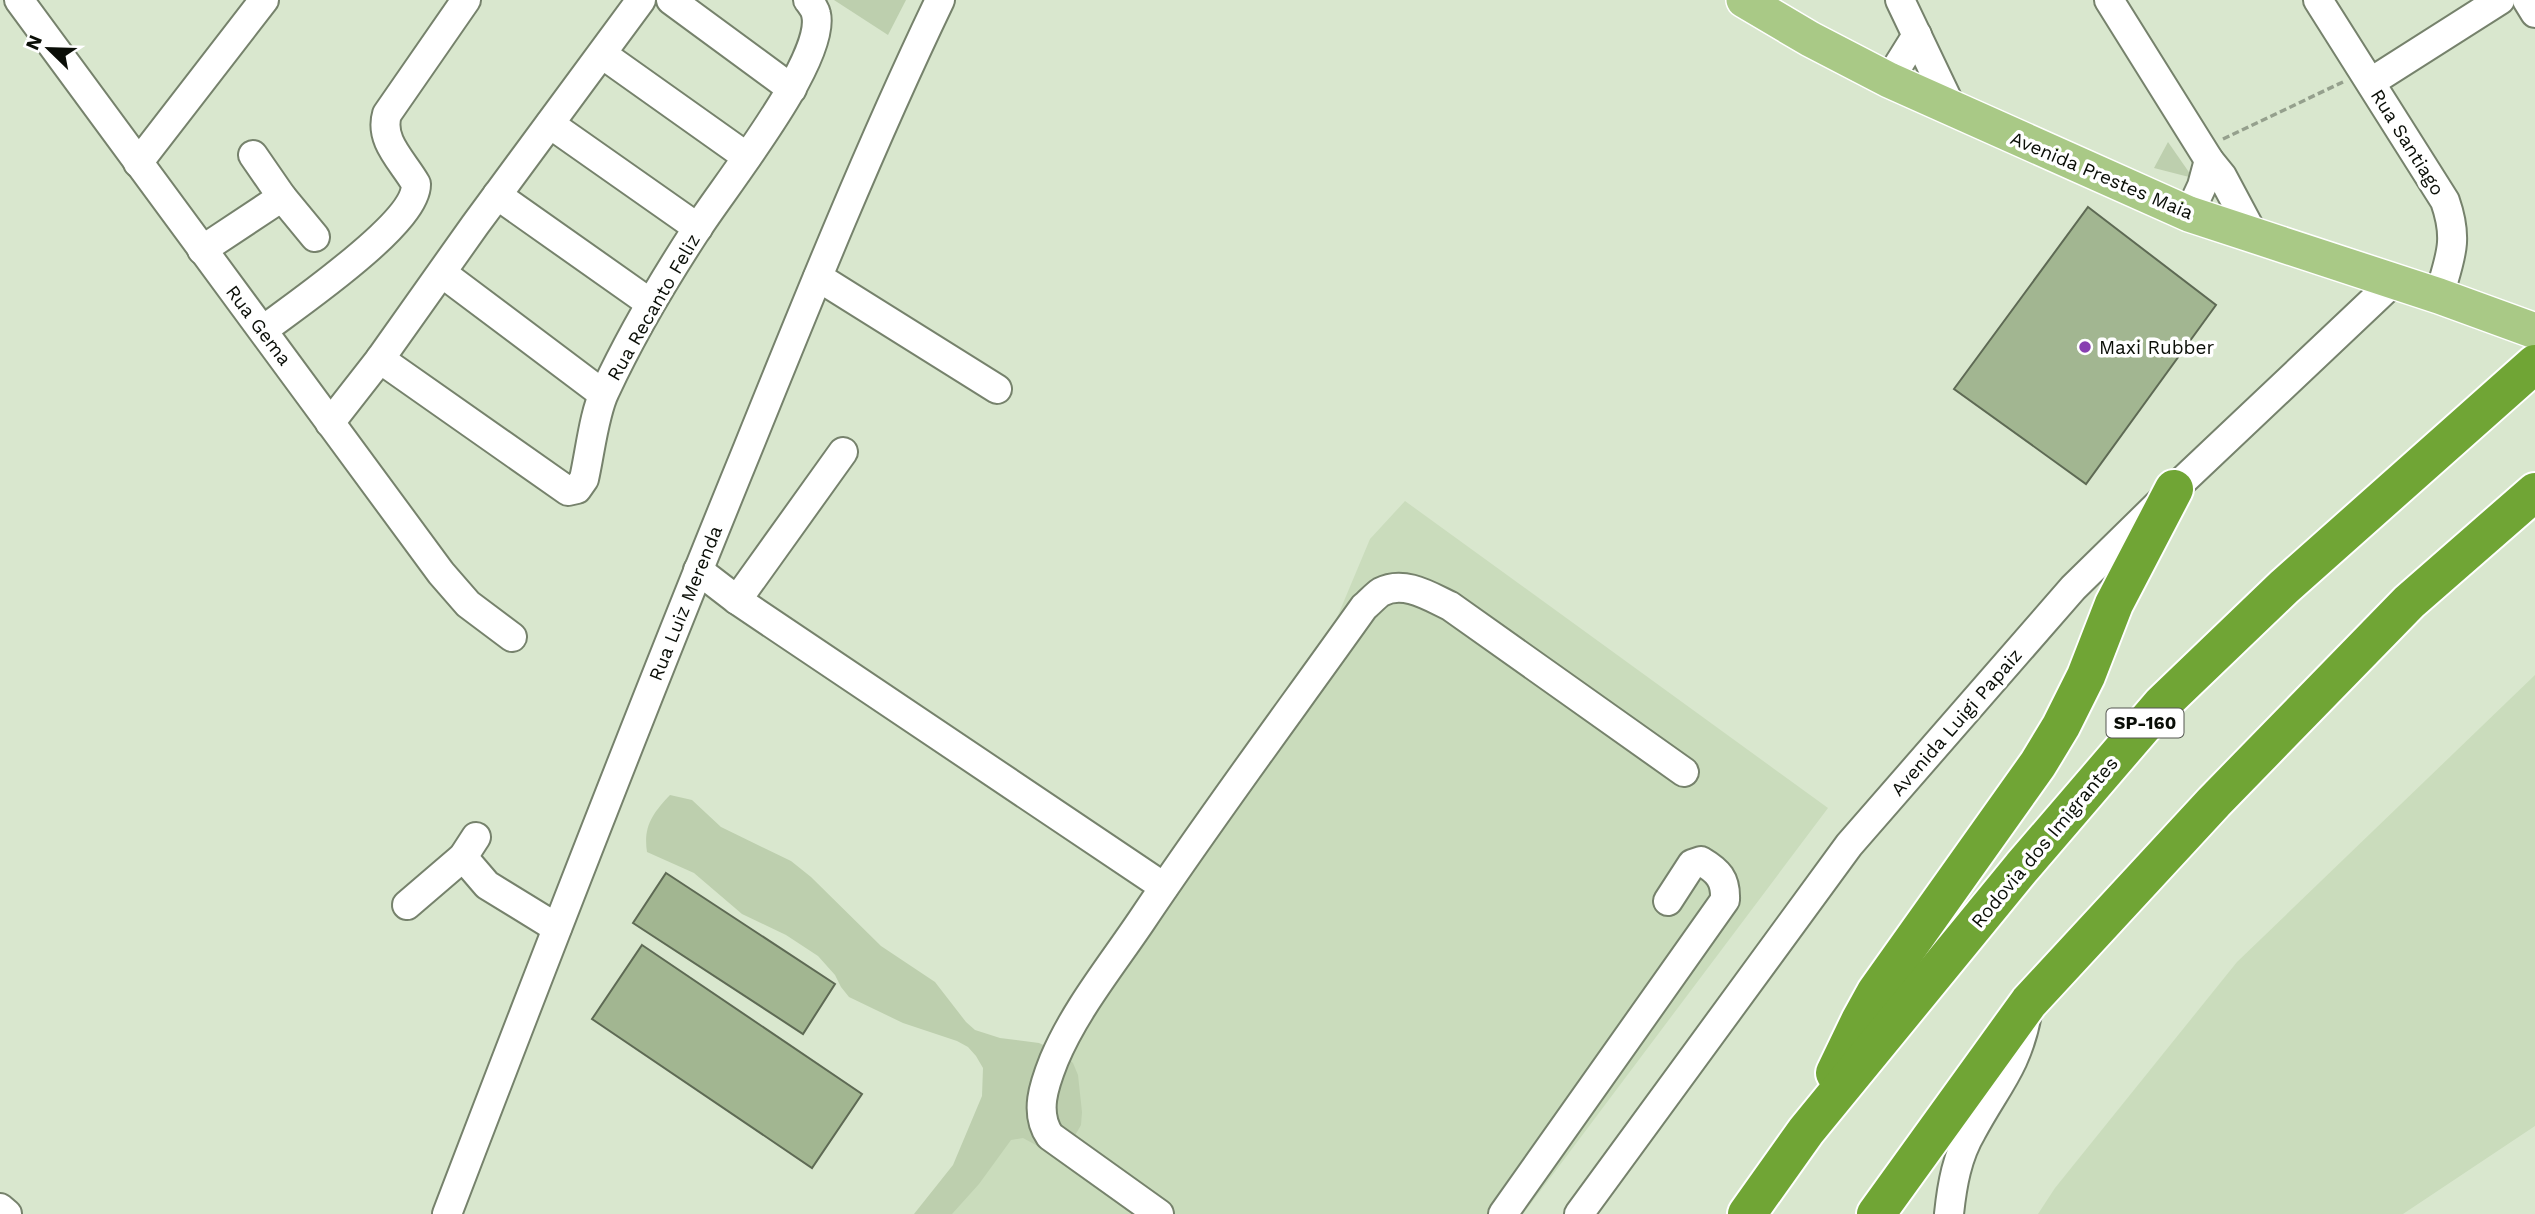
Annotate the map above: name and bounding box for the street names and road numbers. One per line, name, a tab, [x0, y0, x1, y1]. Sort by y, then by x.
street label: Rua Santiago	[2366, 85, 2449, 199]
street label: Avenida Prestes Maia	[2007, 127, 2197, 225]
street label: Rua Recanto Feliz	[602, 230, 705, 385]
street label: Rua Gema	[221, 281, 296, 370]
street label: Rua Luiz Merenda	[644, 522, 727, 684]
street label: Avenida Luigi Papaiz	[1886, 644, 2027, 801]
road number: SP-160	[2106, 708, 2184, 738]
street label: Rodovia dos Imigrantes	[1966, 752, 2123, 933]

